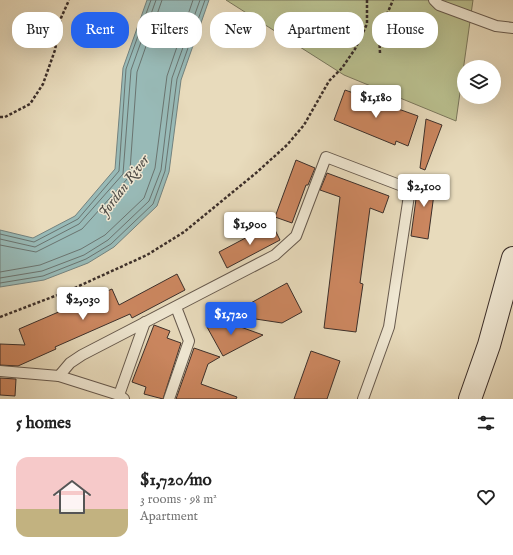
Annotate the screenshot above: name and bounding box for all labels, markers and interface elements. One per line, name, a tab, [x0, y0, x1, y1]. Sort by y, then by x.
chip: Buy	[12, 12, 63, 48]
chip: Rent	[71, 12, 129, 48]
chip: Filters	[137, 12, 202, 48]
chip: New	[210, 12, 266, 48]
chip: Apartment	[274, 12, 364, 48]
chip: House	[372, 12, 438, 48]
map controls	[457, 60, 501, 104]
button: layers	[457, 60, 501, 104]
pin: $1,180	[343, 85, 409, 119]
text: $1,180	[360, 89, 392, 106]
water label: Jordan River	[94, 150, 154, 221]
pin: $2,100	[391, 174, 457, 208]
text: $2,100	[407, 178, 441, 195]
pin: $1,900	[217, 212, 283, 246]
text: $1,900	[233, 216, 267, 233]
pin: $2,030	[50, 287, 116, 321]
text: $2,030	[66, 291, 100, 308]
pin: $1,720	[198, 302, 264, 336]
text: $1,720	[214, 306, 248, 323]
icon: filters	[475, 412, 497, 434]
text: 5 homes	[16, 413, 71, 434]
text: $1,720/mo	[140, 470, 212, 491]
icon: home	[48, 473, 96, 521]
icon: heart	[475, 486, 497, 508]
text: 3 rooms · 98 m²	[140, 491, 217, 508]
text: Apartment	[140, 508, 198, 525]

